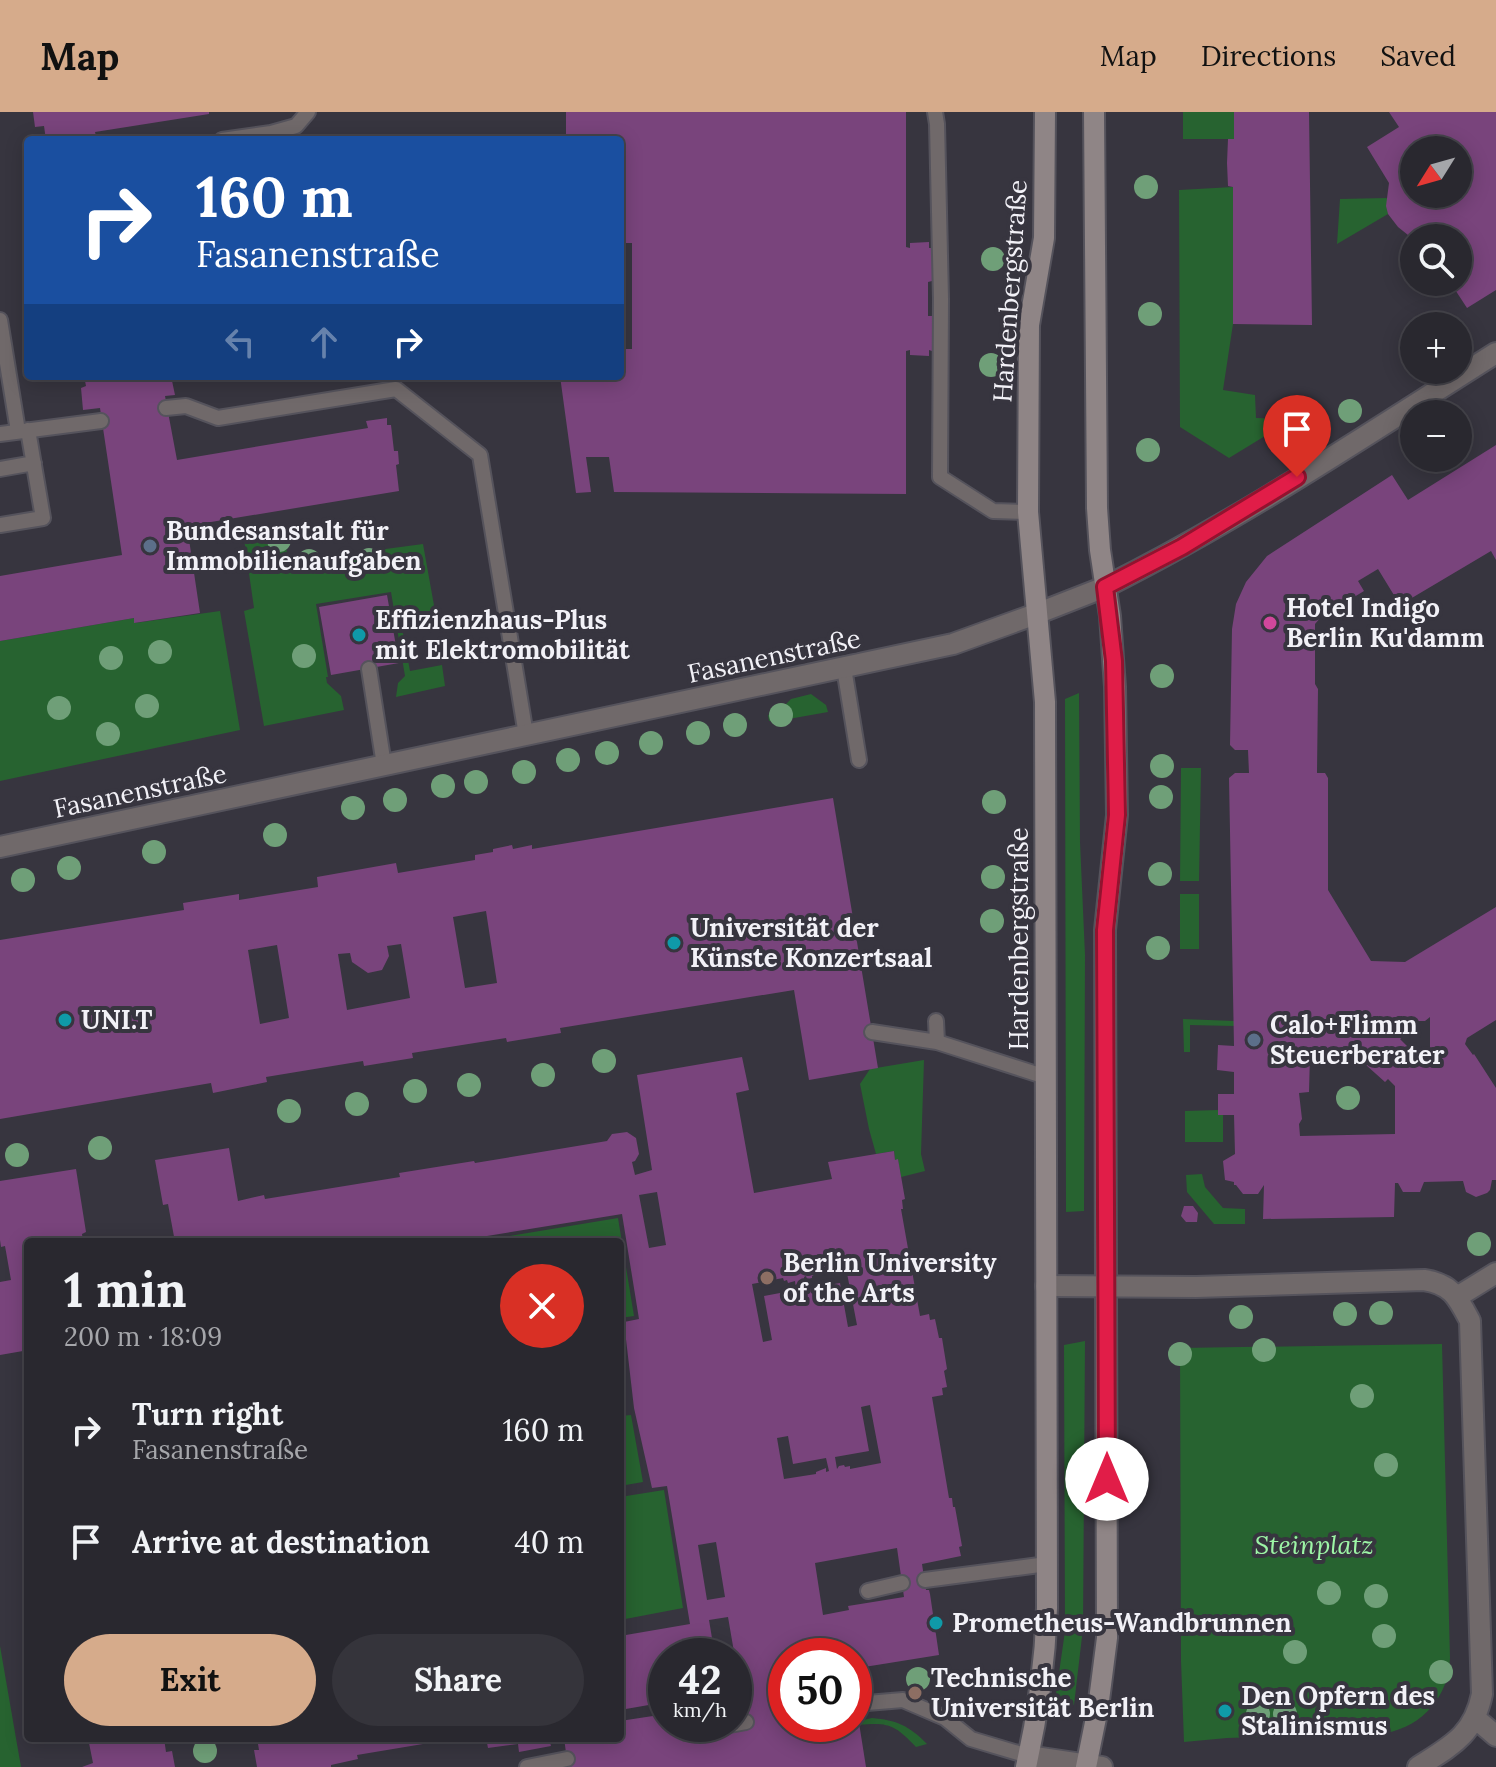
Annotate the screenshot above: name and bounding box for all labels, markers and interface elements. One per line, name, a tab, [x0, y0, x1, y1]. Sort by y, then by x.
text: Map	[40, 32, 119, 80]
text: Map	[1100, 38, 1157, 74]
text: Directions	[1201, 38, 1336, 74]
text: Saved	[1380, 38, 1456, 74]
north arrow	[1400, 136, 1472, 208]
map controls	[1400, 136, 1472, 472]
text: 160 m	[196, 161, 353, 232]
icon: right	[64, 168, 168, 272]
street label: Hardenbergstraße	[985, 179, 1034, 403]
button: search	[1400, 224, 1472, 296]
text: Fasanenstraße	[196, 231, 440, 277]
button: +	[1400, 312, 1472, 384]
icon: left	[218, 320, 262, 364]
icon: ahead	[302, 320, 346, 364]
icon: right	[386, 320, 430, 364]
pin	[1263, 395, 1331, 477]
button: −	[1400, 400, 1472, 472]
icon: arrive	[1275, 407, 1319, 451]
place label: Bundesanstalt für Immobilienaufgaben	[166, 514, 422, 577]
marker: Bundesanstalt für Immobilienaufgaben	[141, 537, 159, 555]
place label: Hotel Indigo Berlin Ku'damm	[1286, 591, 1485, 654]
place label: Effizienzhaus-Plus mit Elektromobilität	[375, 603, 631, 666]
marker: Hotel Indigo Berlin Ku'damm	[1261, 614, 1279, 632]
street label: Fasanenstraße	[684, 621, 863, 690]
marker: Effizienzhaus-Plus mit Elektromobilität	[350, 626, 368, 644]
street label: Fasanenstraße	[50, 756, 229, 825]
street label: Hardenbergstraße	[1002, 827, 1035, 1051]
place label: Universität der Künste Konzertsaal	[690, 911, 932, 974]
marker: Universität der Künste Konzertsaal	[665, 934, 683, 952]
place label: UNI.T	[81, 1003, 153, 1036]
place label: Calo+Flimm Steuerberater	[1270, 1008, 1445, 1071]
marker: UNI.T	[56, 1011, 74, 1029]
marker: Calo+Flimm Steuerberater	[1245, 1031, 1263, 1049]
place label: Berlin University of the Arts	[783, 1246, 997, 1309]
text: 1 min	[64, 1259, 187, 1320]
button: close	[500, 1264, 584, 1348]
marker: Berlin University of the Arts	[758, 1269, 776, 1287]
text: 200 m · 18:09	[64, 1320, 222, 1353]
text: Turn right	[132, 1395, 283, 1433]
icon: right	[64, 1408, 108, 1452]
text: 160 m	[502, 1411, 584, 1449]
text: Fasanenstraße	[132, 1433, 308, 1466]
position arrow	[1065, 1437, 1149, 1521]
icon: arrive	[64, 1520, 108, 1564]
text: Arrive at destination	[132, 1523, 430, 1561]
text: 40 m	[514, 1523, 584, 1561]
park label: Steinplatz	[1254, 1528, 1374, 1561]
place label: Prometheus-Wandbrunnen	[952, 1606, 1292, 1639]
marker: Prometheus-Wandbrunnen	[927, 1614, 945, 1632]
button: Exit	[64, 1634, 316, 1726]
button: Share	[332, 1634, 584, 1726]
speed limit sign: 50	[768, 1638, 872, 1742]
text: 42	[678, 1654, 722, 1705]
place label: Technische Universität Berlin	[931, 1661, 1155, 1724]
place label: Den Opfern des Stalinismus	[1241, 1679, 1435, 1742]
marker: Technische Universität Berlin	[906, 1684, 924, 1702]
text: km/h	[673, 1697, 727, 1722]
marker: Den Opfern des Stalinismus	[1216, 1702, 1234, 1720]

